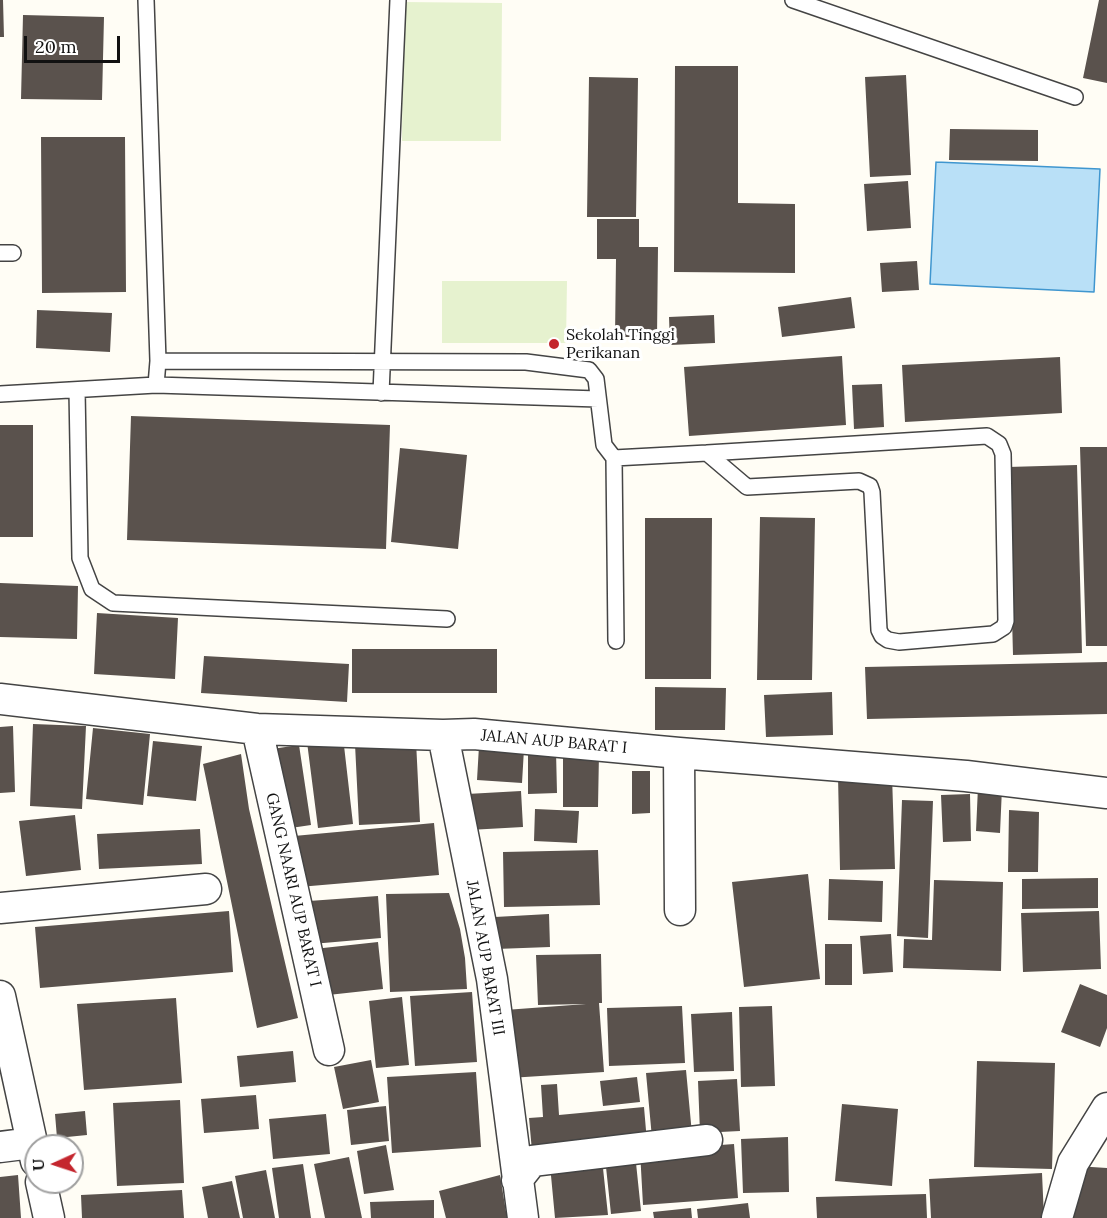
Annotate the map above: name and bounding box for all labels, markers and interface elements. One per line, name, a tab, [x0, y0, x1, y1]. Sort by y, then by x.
scale bar	[27, 24, 123, 62]
text: 20 m	[35, 35, 77, 58]
place label: Sekolah Tinggi Perikanan	[566, 325, 675, 363]
marker: Sekolah Tinggi Perikanan	[547, 337, 561, 351]
street label: JALAN AUP BARAT I	[480, 726, 628, 758]
street label: GANG NAARI AUP BARAT I	[261, 791, 325, 989]
street label: JALAN AUP BARAT III	[462, 879, 508, 1037]
north arrow	[24, 1134, 84, 1194]
text: U	[28, 1158, 48, 1171]

